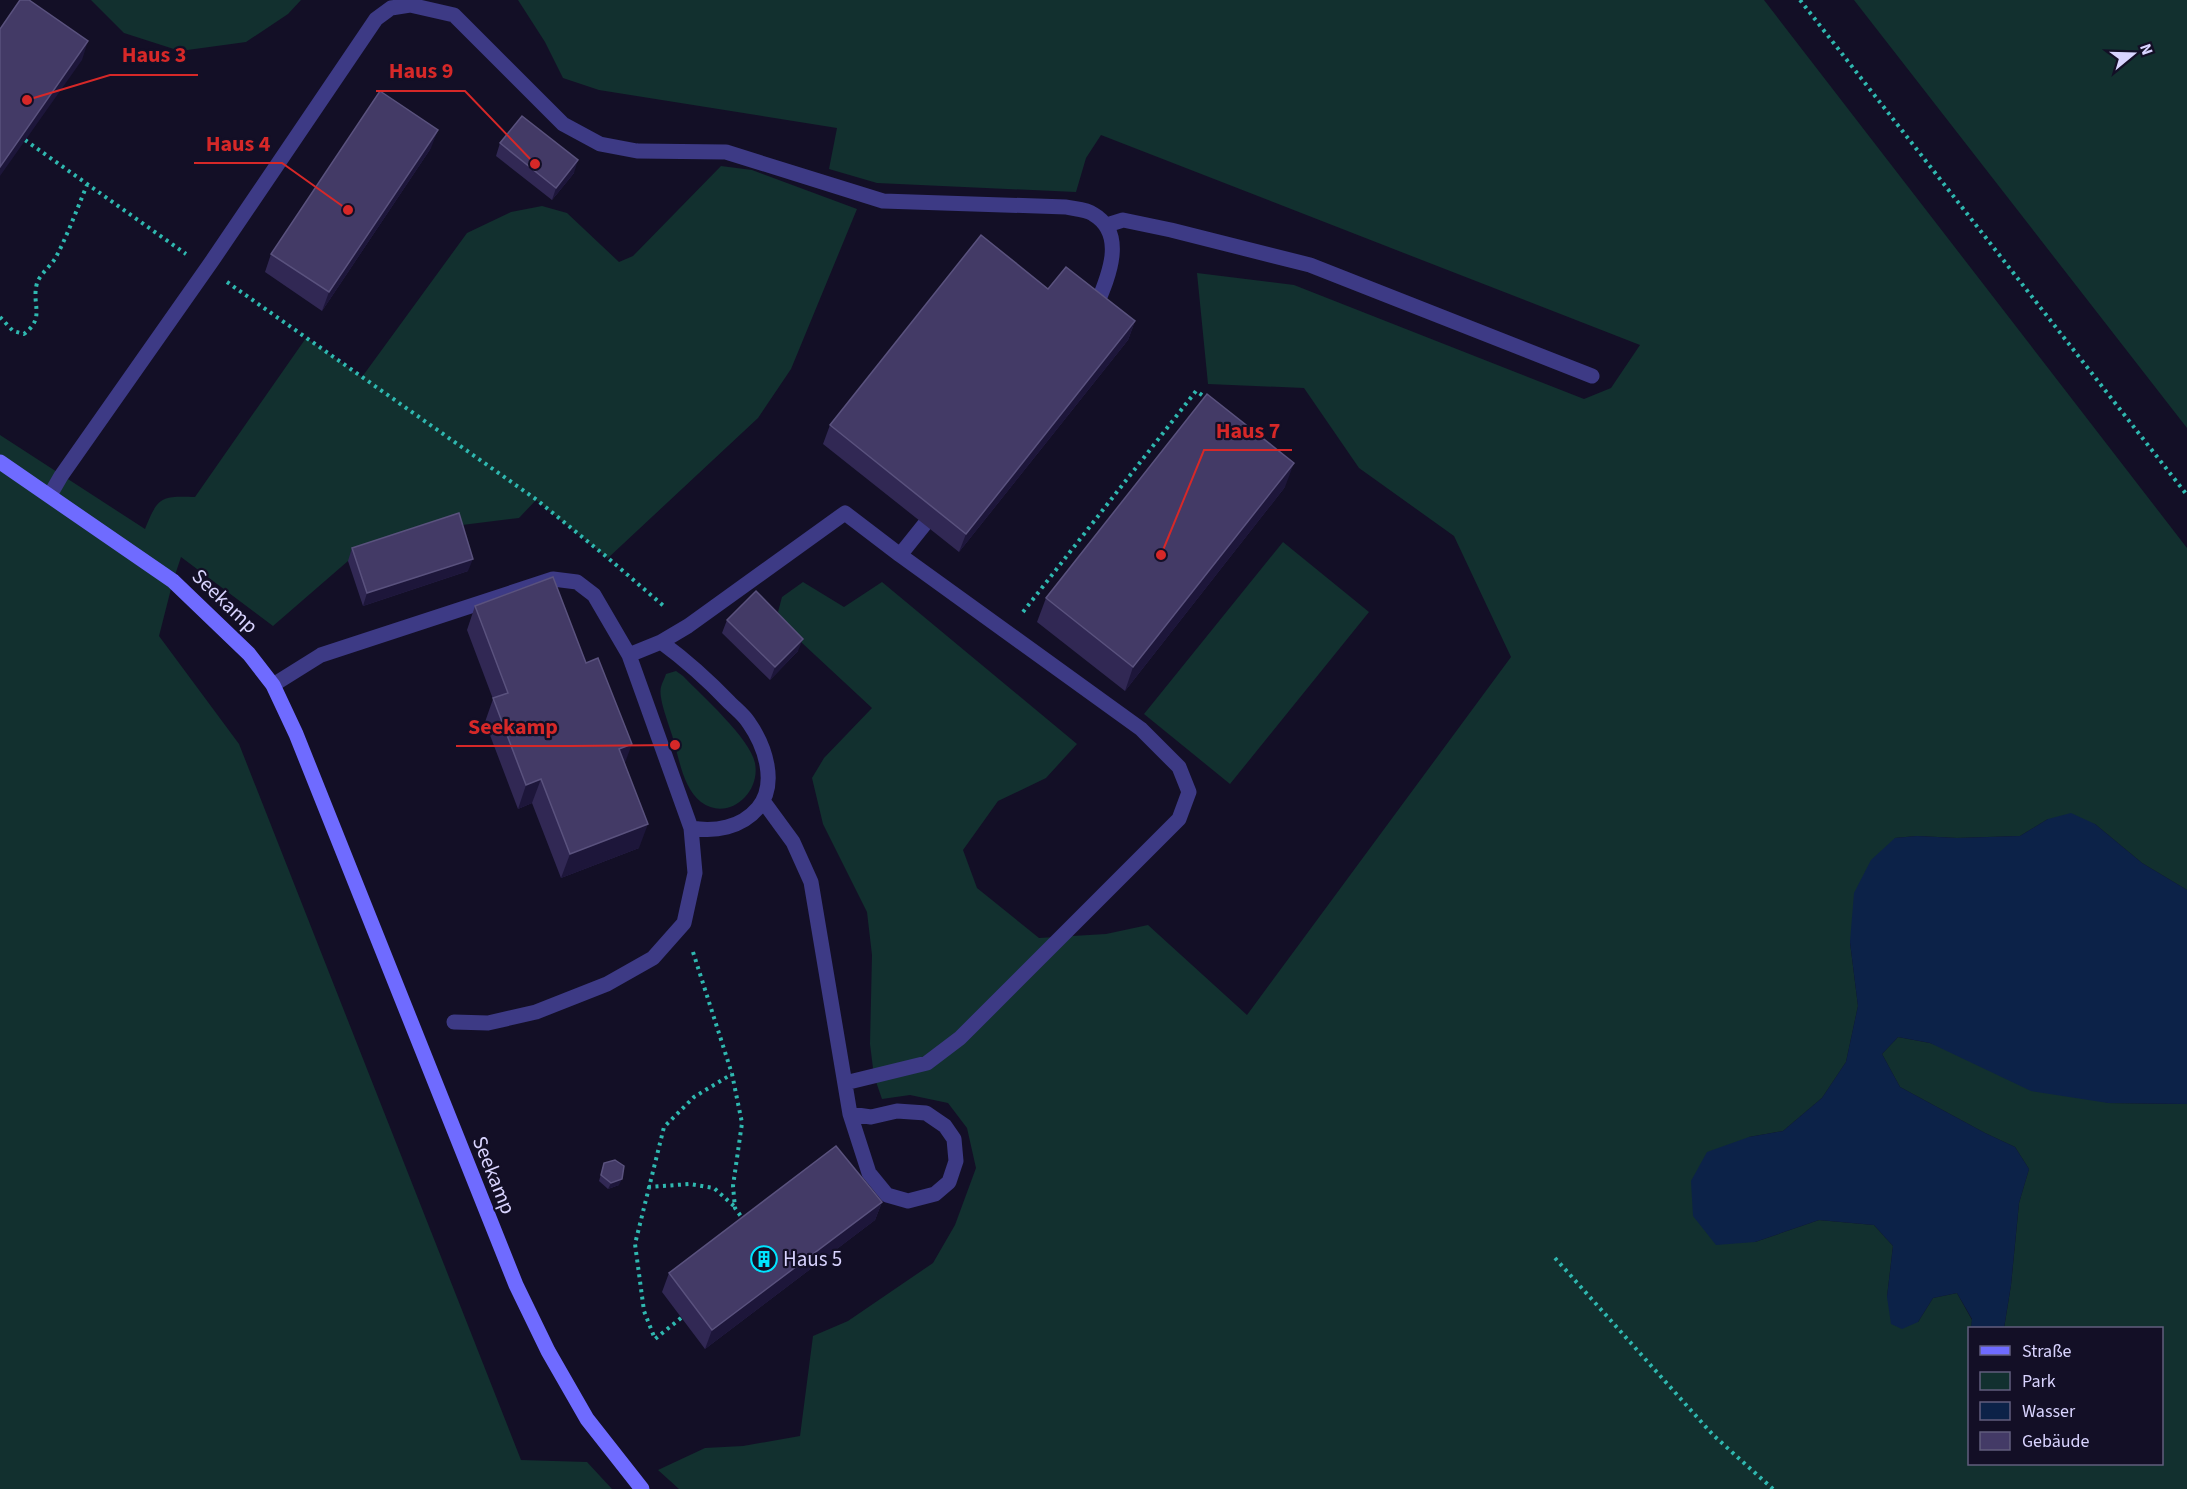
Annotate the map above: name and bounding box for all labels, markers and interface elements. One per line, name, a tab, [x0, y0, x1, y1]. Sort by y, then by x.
north arrow	[2103, 24, 2163, 84]
callout: Haus 3	[110, 35, 198, 75]
text: Haus 3	[122, 39, 186, 71]
text: N	[2134, 41, 2158, 58]
callout: Haus 9	[376, 51, 465, 91]
text: Haus 9	[389, 55, 453, 87]
callout: Haus 4	[194, 123, 282, 163]
text: Haus 4	[206, 128, 271, 160]
callout: Haus 7	[1204, 410, 1292, 450]
text: Haus 7	[1216, 415, 1280, 447]
street label: Seekamp	[185, 562, 265, 640]
callout: Seekamp	[456, 706, 570, 746]
text: Seekamp	[468, 711, 558, 743]
street label: Seekamp	[465, 1131, 523, 1219]
building icon: Haus 5	[749, 1244, 779, 1274]
place label: Haus 5	[783, 1244, 842, 1274]
legend	[1968, 1327, 2163, 1465]
text: Straße	[2022, 1339, 2072, 1364]
text: Park	[2022, 1369, 2056, 1394]
text: Wasser	[2022, 1399, 2076, 1424]
text: Gebäude	[2022, 1429, 2090, 1454]

